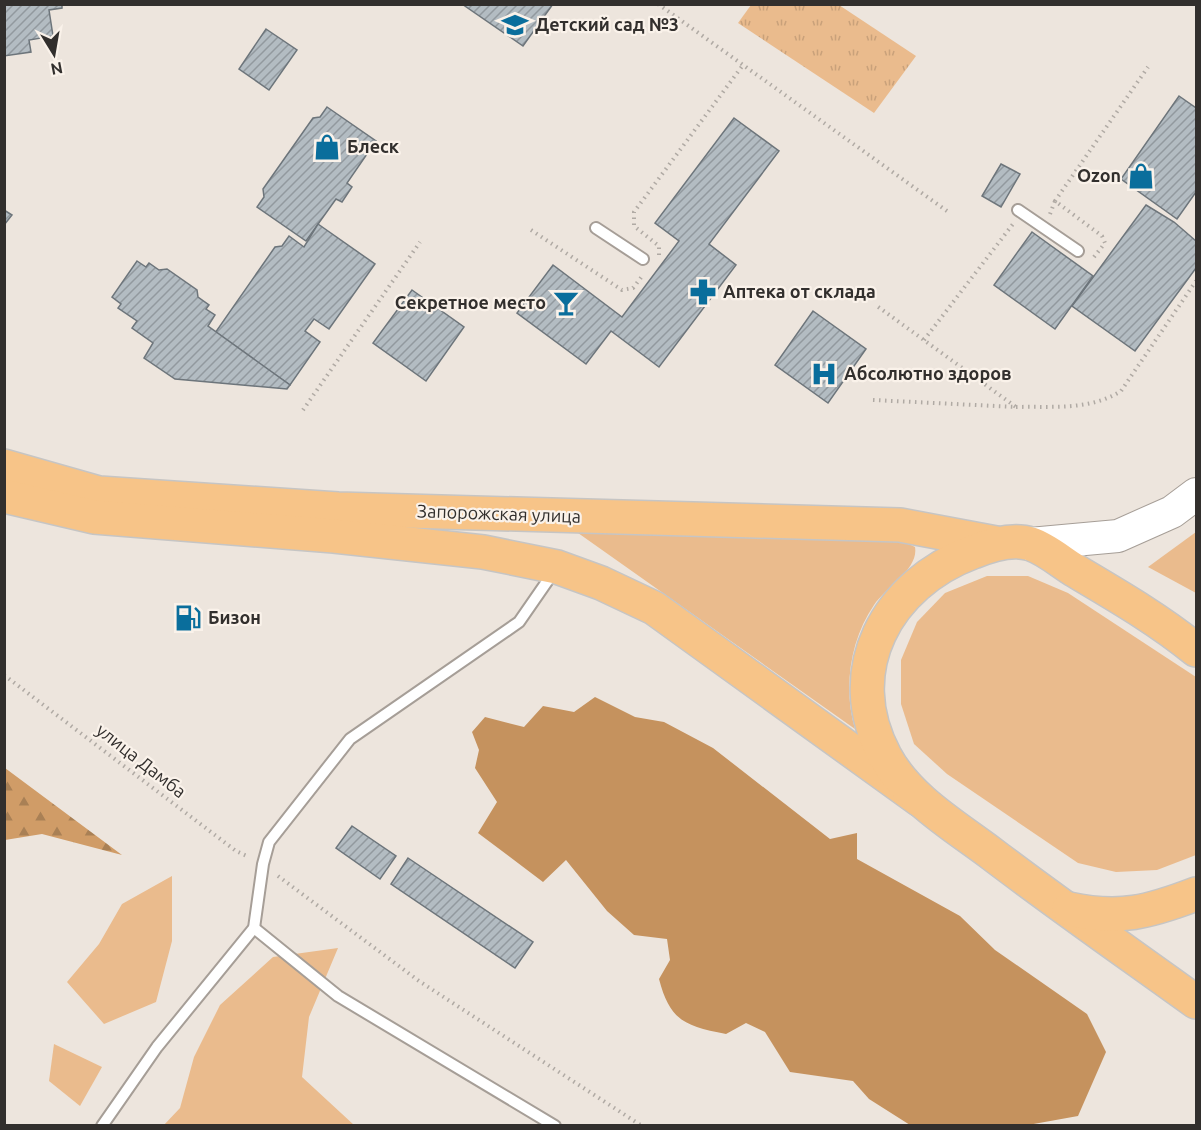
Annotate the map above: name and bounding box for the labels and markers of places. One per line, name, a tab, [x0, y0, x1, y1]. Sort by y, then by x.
school or university icon: Детский сад №3	[500, 10, 530, 40]
place label: Детский сад №3	[535, 14, 679, 34]
shop icon: Блеск	[312, 132, 342, 162]
place label: Блеск	[347, 136, 400, 156]
shop icon: Ozon	[1126, 161, 1156, 191]
place label: Ozon	[1077, 165, 1121, 185]
pharmacy icon: Аптека от склада	[688, 277, 718, 307]
place label: Аптека от склада	[723, 281, 876, 301]
bar icon: Секретное место	[551, 288, 581, 318]
place label: Секретное место	[395, 292, 546, 312]
hospital icon: Абсолютно здоров	[809, 359, 839, 389]
place label: Абсолютно здоров	[844, 363, 1012, 383]
fuel station icon: Бизон	[173, 603, 203, 633]
place label: Бизон	[208, 607, 261, 627]

